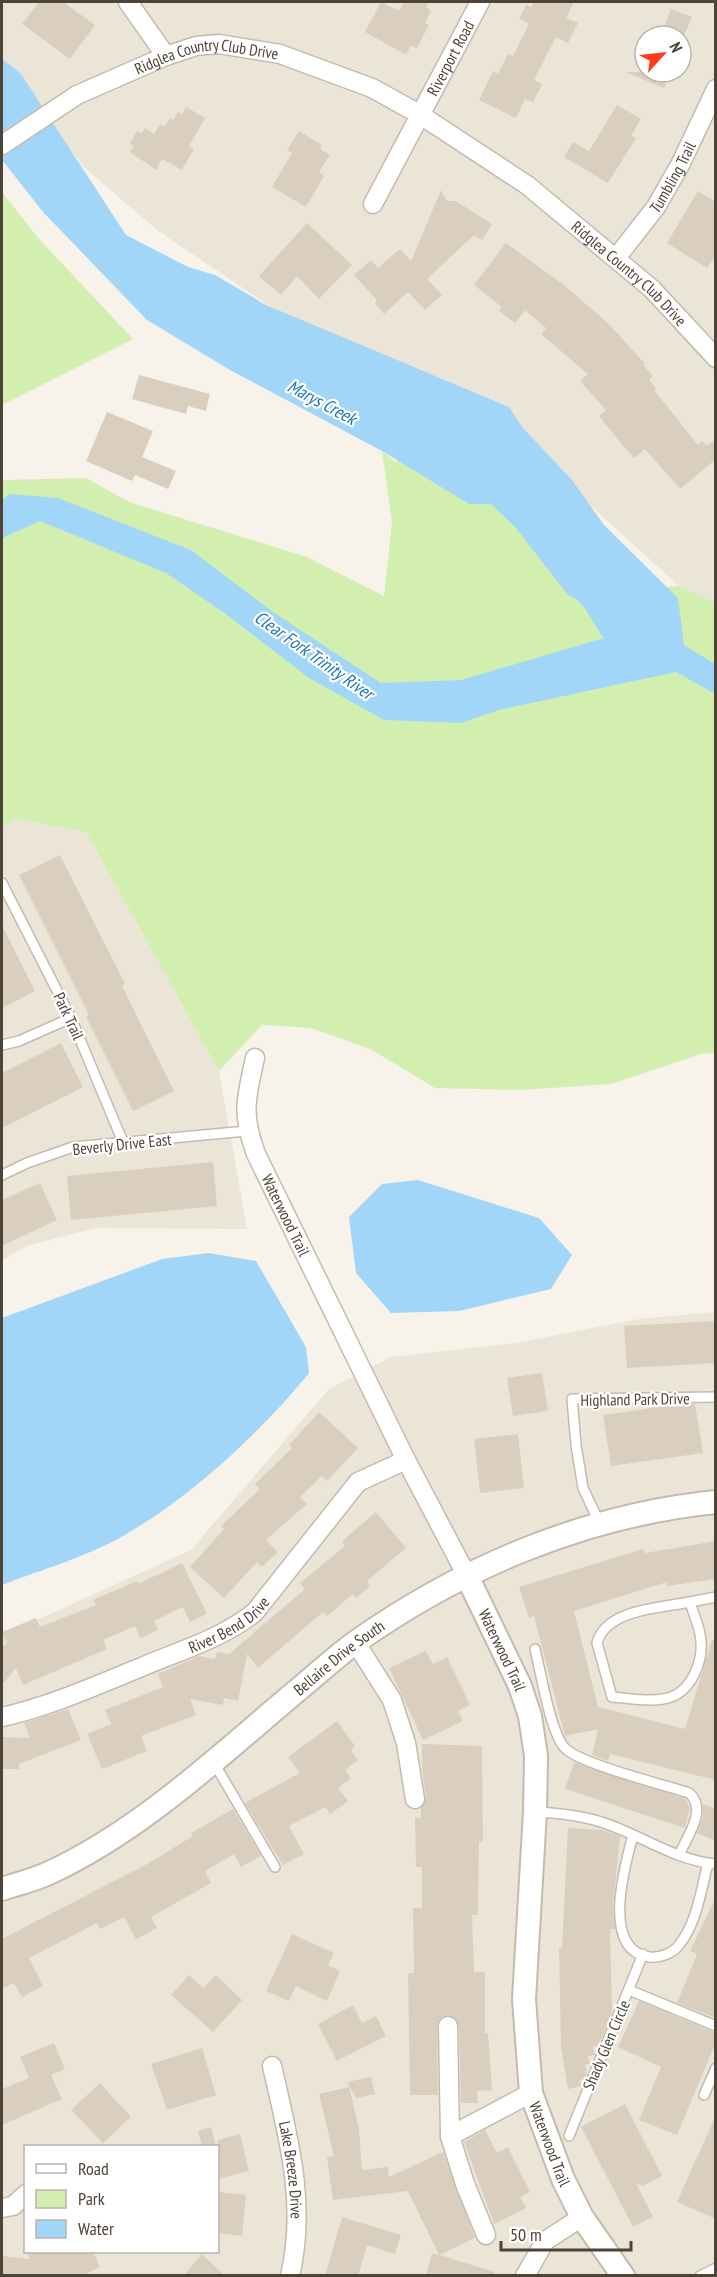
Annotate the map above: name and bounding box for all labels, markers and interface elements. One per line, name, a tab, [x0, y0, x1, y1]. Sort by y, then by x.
street label: Riverport Road	[422, 17, 478, 99]
north arrow	[633, 24, 693, 84]
street label: Ridglea Country Club Drive	[131, 34, 280, 79]
text: N	[665, 39, 687, 56]
street label: Tumbling Trail	[645, 138, 700, 217]
street label: Ridglea Country Club Drive	[568, 216, 691, 330]
water label: Marys Creek	[284, 374, 362, 431]
water label: Clear Fork Trinity River	[250, 605, 380, 706]
street label: Park Trail	[49, 989, 89, 1043]
street label: Beverly Drive East	[72, 1129, 173, 1159]
street label: Waterwood Trail	[257, 1171, 315, 1260]
street label: Highland Park Drive	[580, 1388, 690, 1410]
street label: River Bend Drive	[185, 1592, 274, 1657]
street label: Waterwood Trail	[474, 1606, 531, 1693]
street label: Bellaire Drive South	[289, 1615, 388, 1700]
street label: Shady Glen Circle	[578, 1997, 634, 2093]
street label: Waterwood Trail	[525, 2099, 575, 2190]
street label: Lake Breeze Drive	[275, 2119, 307, 2219]
legend	[24, 2145, 219, 2253]
text: Road	[78, 2157, 109, 2180]
text: Park	[78, 2187, 105, 2210]
scale bar	[501, 2214, 632, 2252]
text: Water	[78, 2217, 114, 2240]
text: 50 m	[510, 2223, 542, 2246]

